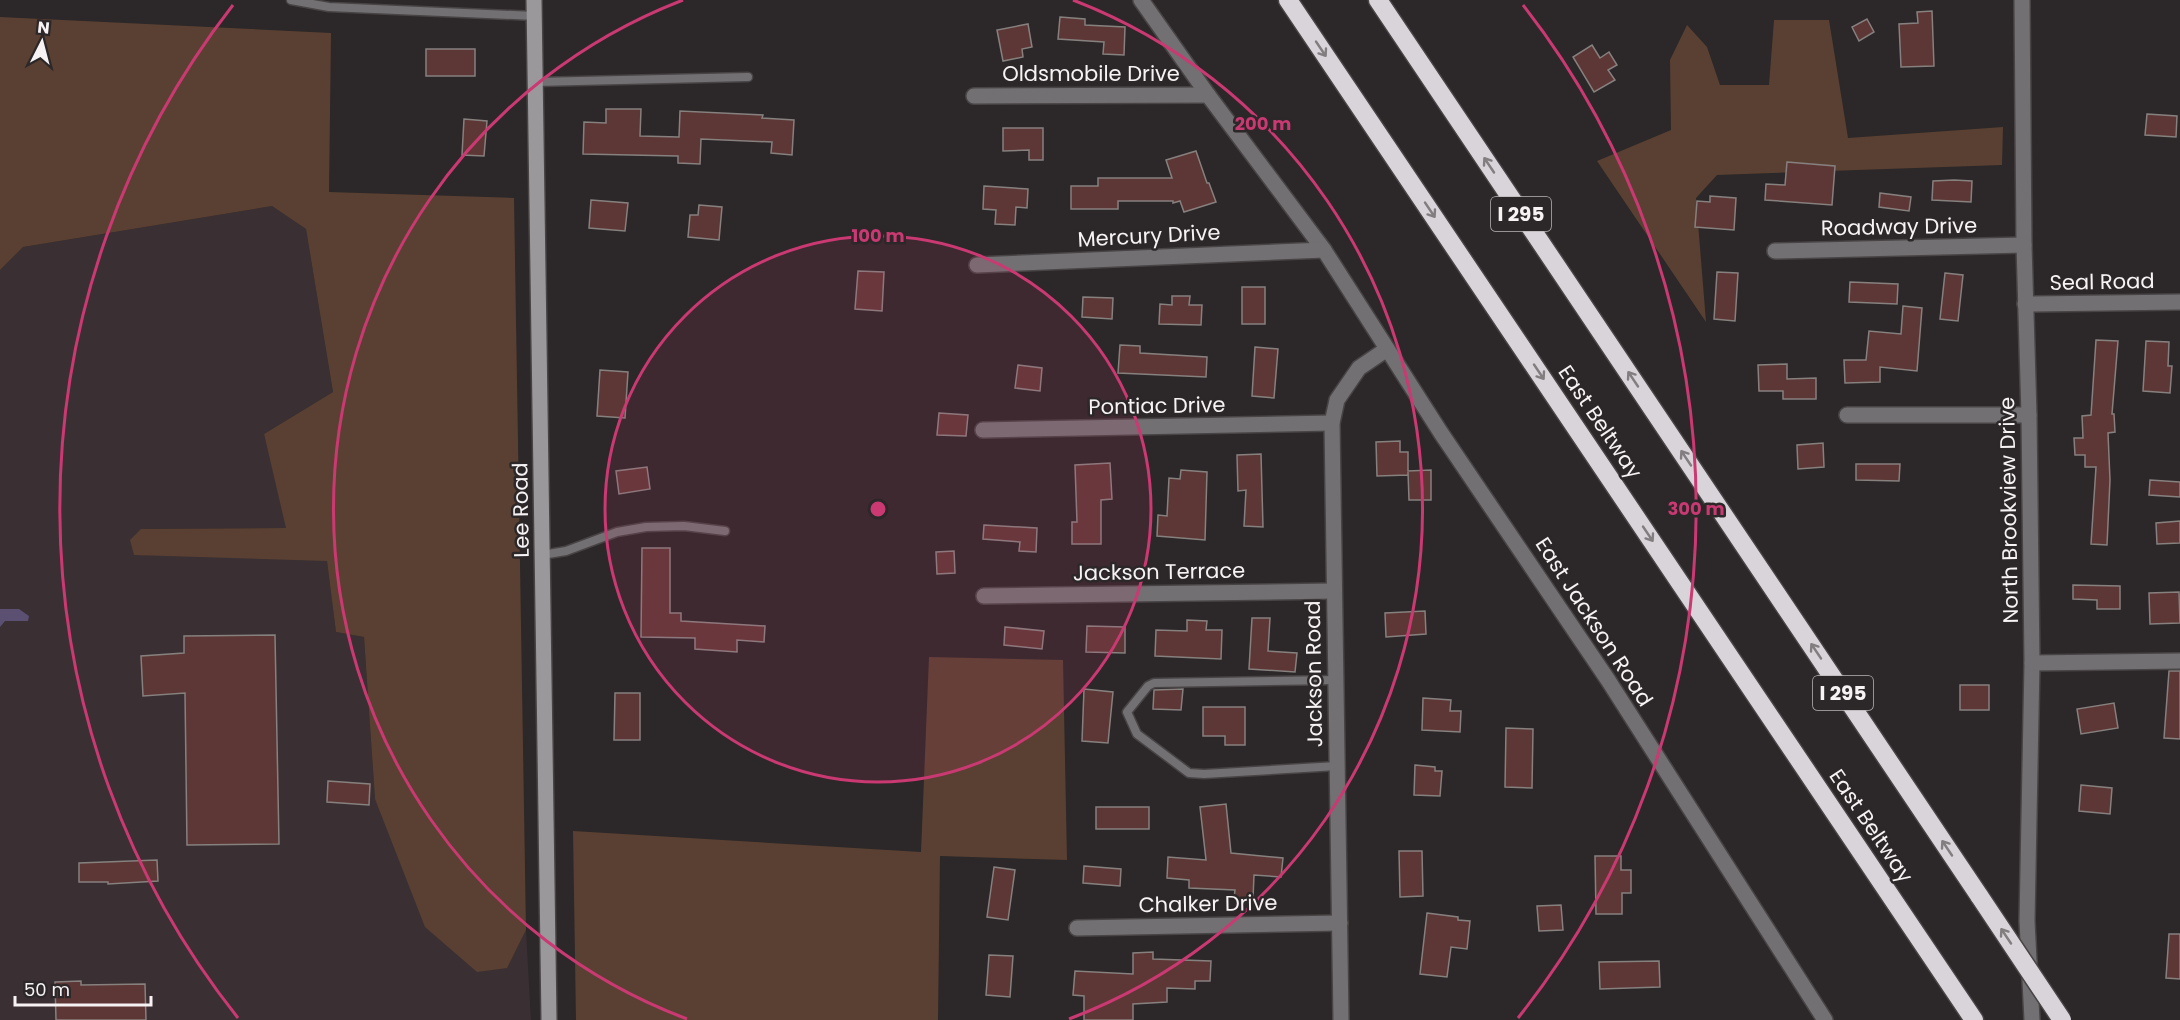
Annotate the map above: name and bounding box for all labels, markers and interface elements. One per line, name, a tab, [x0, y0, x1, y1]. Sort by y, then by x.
north arrow	[12, 12, 72, 72]
text: N	[36, 16, 51, 40]
one-way arrow	[1315, 40, 1327, 56]
street label: Oldsmobile Drive	[1002, 59, 1180, 88]
text: 200 m	[1235, 111, 1291, 136]
one-way arrow	[1482, 157, 1495, 174]
road number: I 295	[1491, 197, 1551, 231]
one-way arrow	[1423, 202, 1436, 219]
street label: Roadway Drive	[1821, 211, 1977, 242]
street label: Mercury Drive	[1077, 217, 1221, 254]
text: 100 m	[851, 223, 905, 248]
street label: Seal Road	[2049, 266, 2155, 297]
street label: East Beltway	[1552, 359, 1649, 484]
one-way arrow	[1533, 363, 1545, 380]
one-way arrow	[1626, 371, 1639, 388]
street label: Pontiac Drive	[1088, 390, 1226, 421]
street label: North Brookview Drive	[1992, 396, 2025, 624]
one-way arrow	[1679, 450, 1691, 467]
street label: Lee Road	[505, 462, 536, 558]
text: 300 m	[1667, 496, 1725, 521]
centre of rings	[868, 499, 888, 519]
one-way arrow	[1642, 525, 1654, 541]
street label: East Jackson Road	[1529, 532, 1660, 712]
street label: Jackson Terrace	[1073, 555, 1245, 588]
street label: Jackson Road	[1298, 600, 1329, 748]
one-way arrow	[1809, 643, 1822, 660]
road number: I 295	[1813, 676, 1873, 710]
street label: East Beltway	[1823, 763, 1920, 888]
one-way arrow	[1941, 840, 1954, 857]
street label: Chalker Drive	[1138, 888, 1278, 919]
one-way arrow	[2000, 928, 2013, 945]
scale bar	[15, 969, 152, 1007]
text: 50 m	[24, 977, 70, 1002]

